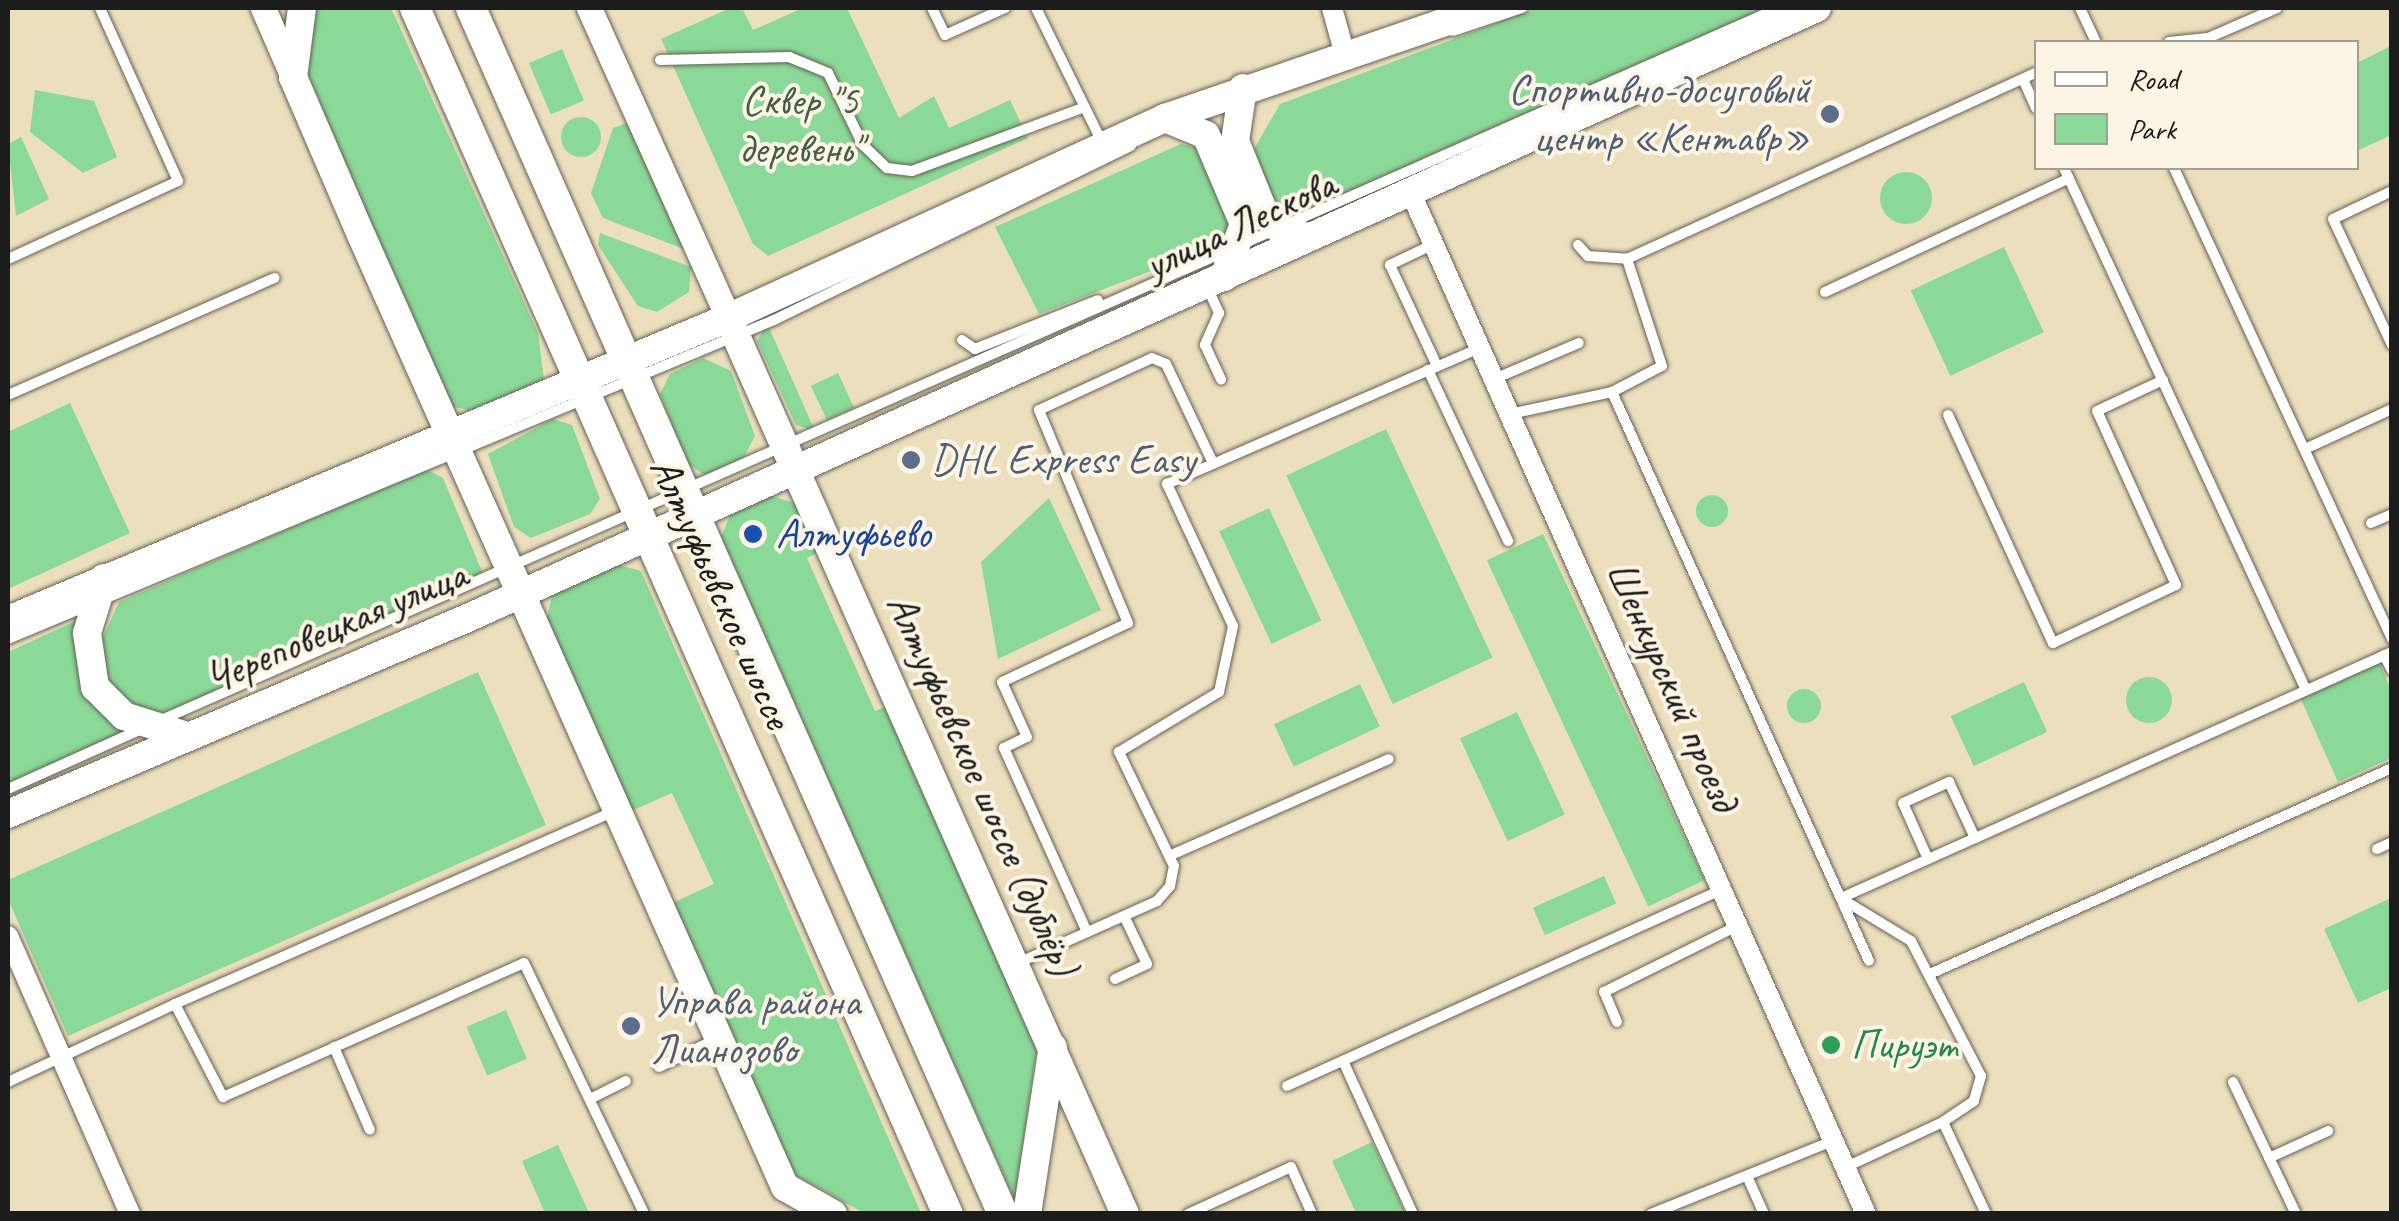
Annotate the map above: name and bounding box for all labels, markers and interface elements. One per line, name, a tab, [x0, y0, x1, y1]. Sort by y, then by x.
legend	[2034, 40, 2359, 170]
text: Road	[2128, 60, 2178, 98]
place label: Спортивно-досуговый центр «Кентавр»	[1508, 65, 1810, 164]
park label: Сквер "5 деревень"	[738, 76, 862, 174]
marker: Спортивно-досуговый центр «Кентавр»	[1819, 103, 1841, 125]
text: Park	[2128, 110, 2176, 148]
street label: улица Лескова	[1137, 159, 1343, 291]
place label: DHL Express Easy	[931, 435, 1197, 485]
street label: Алтуфьевское шоссе	[638, 449, 804, 737]
marker: DHL Express Easy	[900, 449, 922, 471]
place label: Алтуфьево	[776, 509, 931, 559]
marker: Алтуфьево	[740, 521, 766, 547]
street label: Череповецкая улица	[198, 549, 474, 705]
street label: Шенкурский проезд	[1594, 553, 1750, 819]
street label: Алтуфьевское шоссе (дублёр)	[875, 585, 1089, 985]
place label: Управа района Лианозово	[651, 977, 861, 1076]
marker: Управа района Лианозово	[620, 1015, 642, 1037]
place label: Пируэт	[1851, 1020, 1956, 1070]
marker: Пируэт	[1820, 1034, 1842, 1056]

